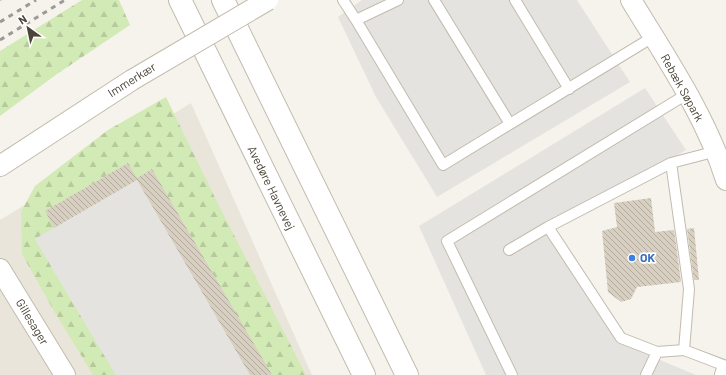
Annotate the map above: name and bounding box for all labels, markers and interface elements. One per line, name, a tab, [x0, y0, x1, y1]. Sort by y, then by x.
north arrow	[8, 8, 48, 48]
text: N	[16, 12, 29, 27]
street label: Rebæk Søpark	[659, 51, 707, 124]
street label: Immerkær	[105, 59, 159, 99]
street label: Avedøre Havnevej	[245, 143, 298, 232]
place label: OK	[640, 250, 655, 264]
marker: OK	[627, 253, 637, 263]
street label: Gillesager	[14, 296, 52, 348]

